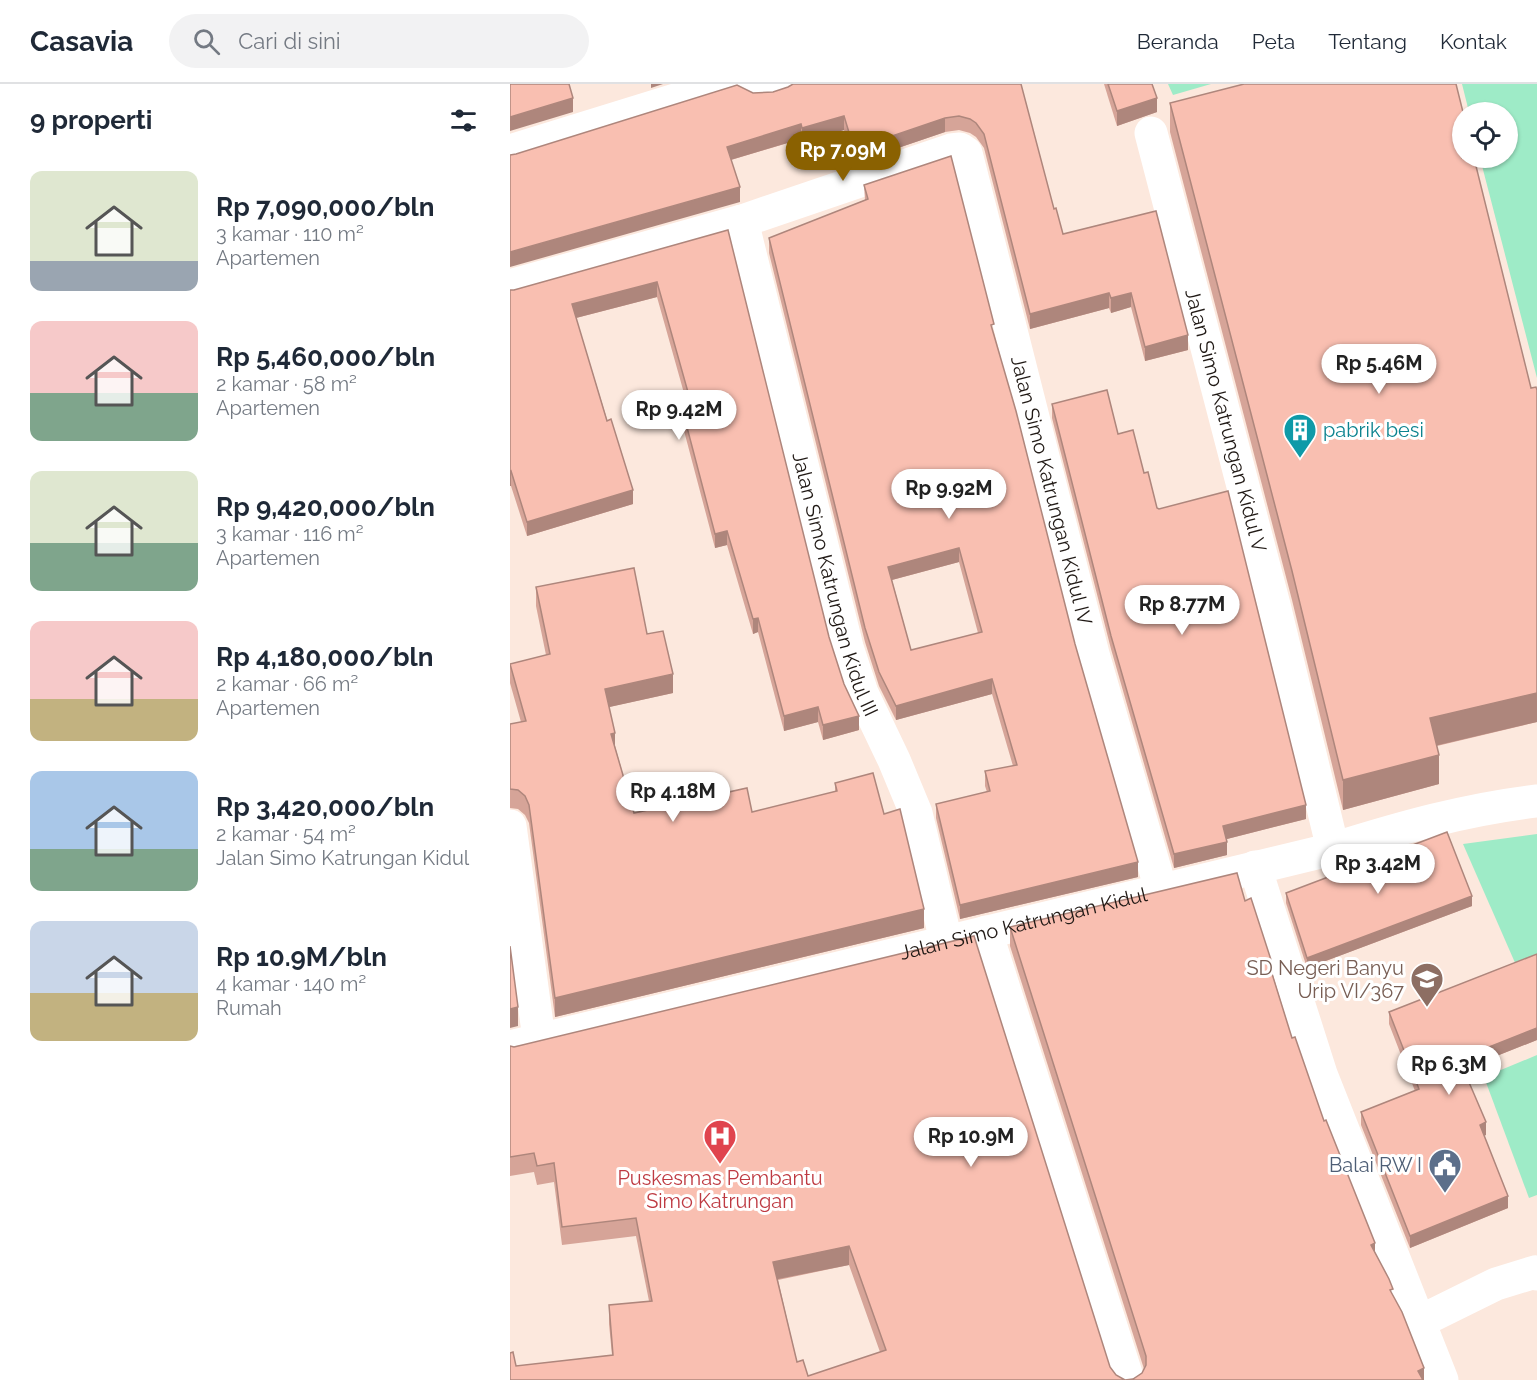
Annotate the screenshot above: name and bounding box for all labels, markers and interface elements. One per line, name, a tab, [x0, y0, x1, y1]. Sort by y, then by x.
search box	[169, 14, 589, 68]
text: Casavia	[30, 25, 133, 58]
icon: search	[190, 25, 223, 58]
text: Cari di sini	[238, 28, 341, 54]
text: Beranda	[1137, 29, 1219, 54]
text: Peta	[1252, 29, 1295, 54]
text: Tentang	[1328, 29, 1407, 54]
text: Kontak	[1440, 29, 1507, 54]
map controls	[1452, 102, 1518, 168]
button: locate	[1452, 102, 1518, 168]
icon: filters	[447, 104, 480, 137]
text: 9 properti	[30, 105, 152, 135]
pin: Rp 7.09M	[781, 131, 905, 182]
text: Rp 7.09M	[800, 138, 886, 162]
text: Rp 7,090,000/bln	[216, 192, 435, 222]
icon: home	[78, 195, 150, 267]
text: 3 kamar · 110 m²	[216, 222, 364, 246]
text: Apartemen	[216, 246, 320, 270]
street label: Jalan Simo Katrungan Kidul V	[1180, 286, 1272, 555]
text: Rp 5,460,000/bln	[216, 342, 435, 372]
pin: Rp 5.46M	[1317, 344, 1441, 395]
icon: home	[78, 345, 150, 417]
text: Rp 5.46M	[1335, 351, 1423, 375]
street label: Jalan Simo Katrungan Kidul IV	[1006, 353, 1097, 628]
text: 2 kamar · 58 m²	[216, 372, 357, 396]
pin: Rp 9.42M	[617, 390, 741, 441]
text: Apartemen	[216, 396, 320, 420]
text: Rp 9.42M	[636, 397, 722, 421]
building icon: pabrik besi	[1282, 412, 1318, 459]
place label: pabrik besi	[1323, 418, 1424, 442]
street label: Jalan Simo Katrungan Kidul III	[787, 450, 883, 720]
pin: Rp 9.92M	[887, 469, 1011, 520]
text: Rp 9.92M	[905, 476, 993, 500]
text: Rp 9,420,000/bln	[216, 492, 435, 522]
icon: home	[78, 495, 150, 567]
text: 3 kamar · 116 m²	[216, 522, 363, 546]
text: Apartemen	[216, 546, 320, 570]
pin: Rp 8.77M	[1120, 585, 1244, 636]
text: Rp 8.77M	[1139, 592, 1225, 616]
text: Rp 4,180,000/bln	[216, 642, 434, 672]
icon: home	[78, 645, 150, 717]
text: 2 kamar · 66 m²	[216, 672, 358, 696]
text: Apartemen	[216, 696, 320, 720]
pin: Rp 4.18M	[611, 772, 735, 823]
text: Rp 4.18M	[630, 779, 716, 803]
text: Rp 3,420,000/bln	[216, 792, 434, 822]
icon: home	[78, 795, 150, 867]
text: 2 kamar · 54 m²	[216, 822, 356, 846]
pin: Rp 3.42M	[1316, 844, 1440, 895]
text: Jalan Simo Katrungan Kidul	[216, 846, 469, 870]
text: Rp 3.42M	[1335, 851, 1421, 875]
street label: Jalan Simo Katrungan Kidul	[897, 882, 1150, 965]
text: Rp 10.9M/bln	[216, 942, 387, 972]
icon: home	[78, 945, 150, 1017]
place label: SD Negeri Banyu Urip VI/367	[1246, 956, 1404, 1003]
school or university icon: SD Negeri Banyu Urip VI/367	[1409, 961, 1445, 1008]
text: 4 kamar · 140 m²	[216, 972, 366, 996]
text: Rumah	[216, 996, 282, 1020]
pin: Rp 6.3M	[1394, 1045, 1504, 1096]
text: Rp 6.3M	[1411, 1052, 1487, 1076]
pin: Rp 10.9M	[909, 1117, 1033, 1168]
hospital icon: Puskesmas Pembantu Simo Katrungan	[702, 1118, 738, 1165]
text: Rp 10.9M	[928, 1124, 1014, 1148]
public building icon: Balai RW I	[1427, 1147, 1463, 1194]
place label: Balai RW I	[1329, 1153, 1422, 1177]
place label: Puskesmas Pembantu Simo Katrungan	[617, 1166, 823, 1213]

